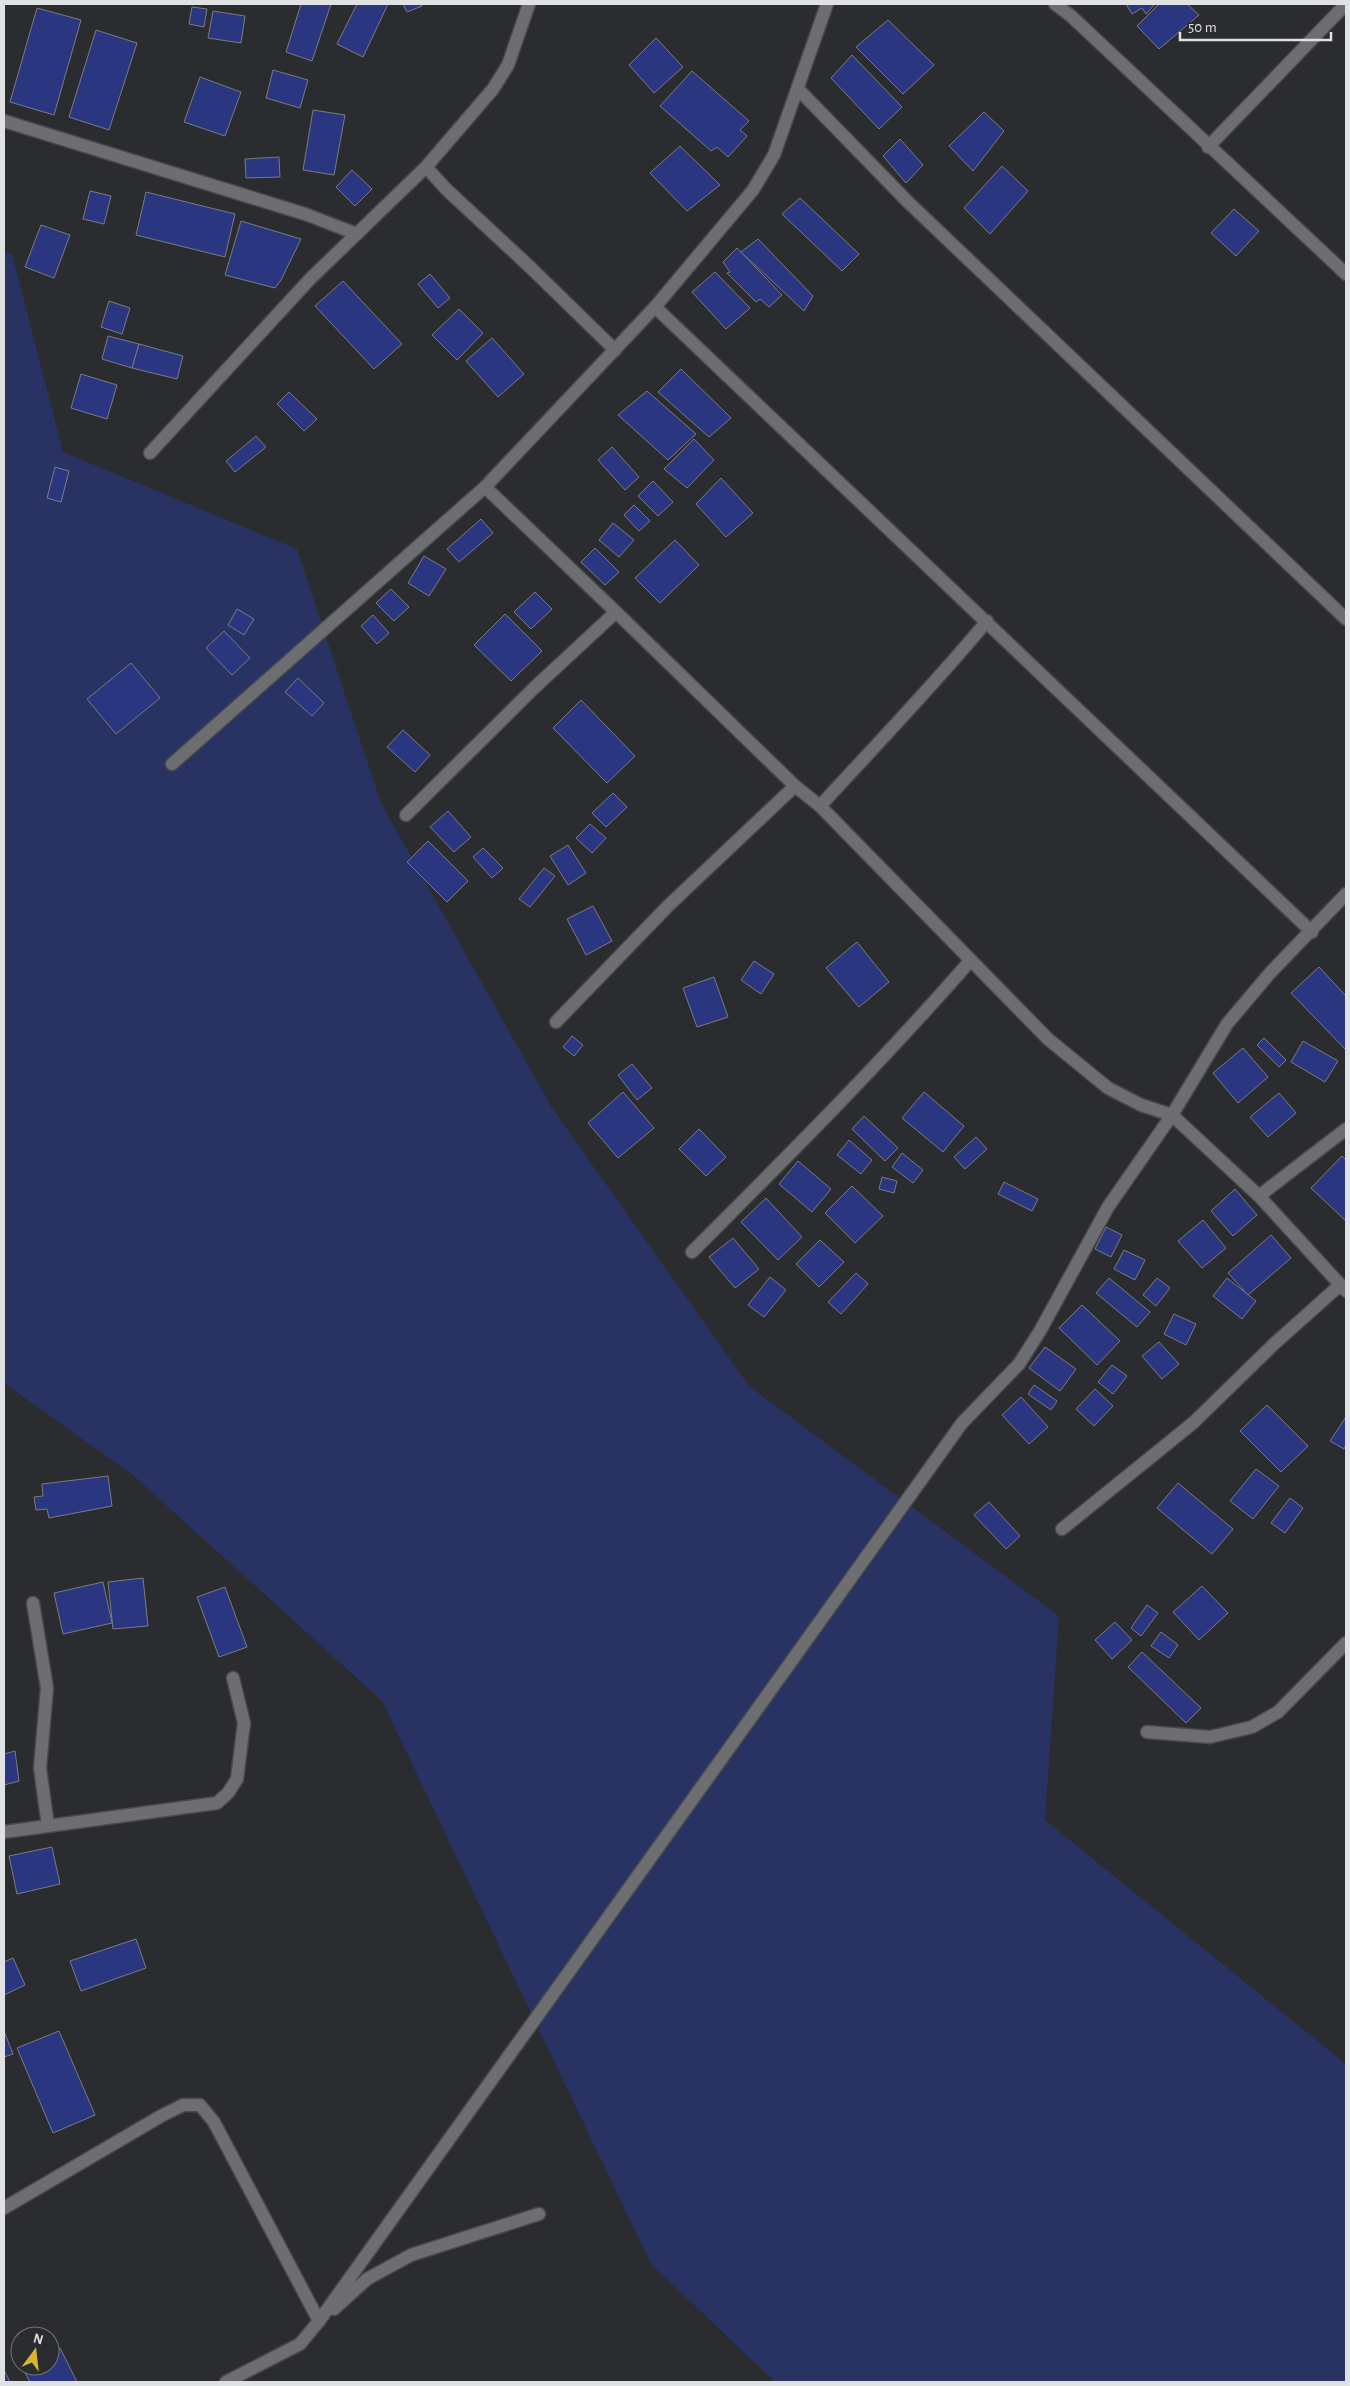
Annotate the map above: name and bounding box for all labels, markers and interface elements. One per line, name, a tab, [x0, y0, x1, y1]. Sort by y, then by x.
scale bar	[1180, 10, 1331, 42]
text: 50 m	[1188, 20, 1217, 35]
north arrow	[10, 2326, 60, 2376]
text: N	[32, 2331, 45, 2347]

